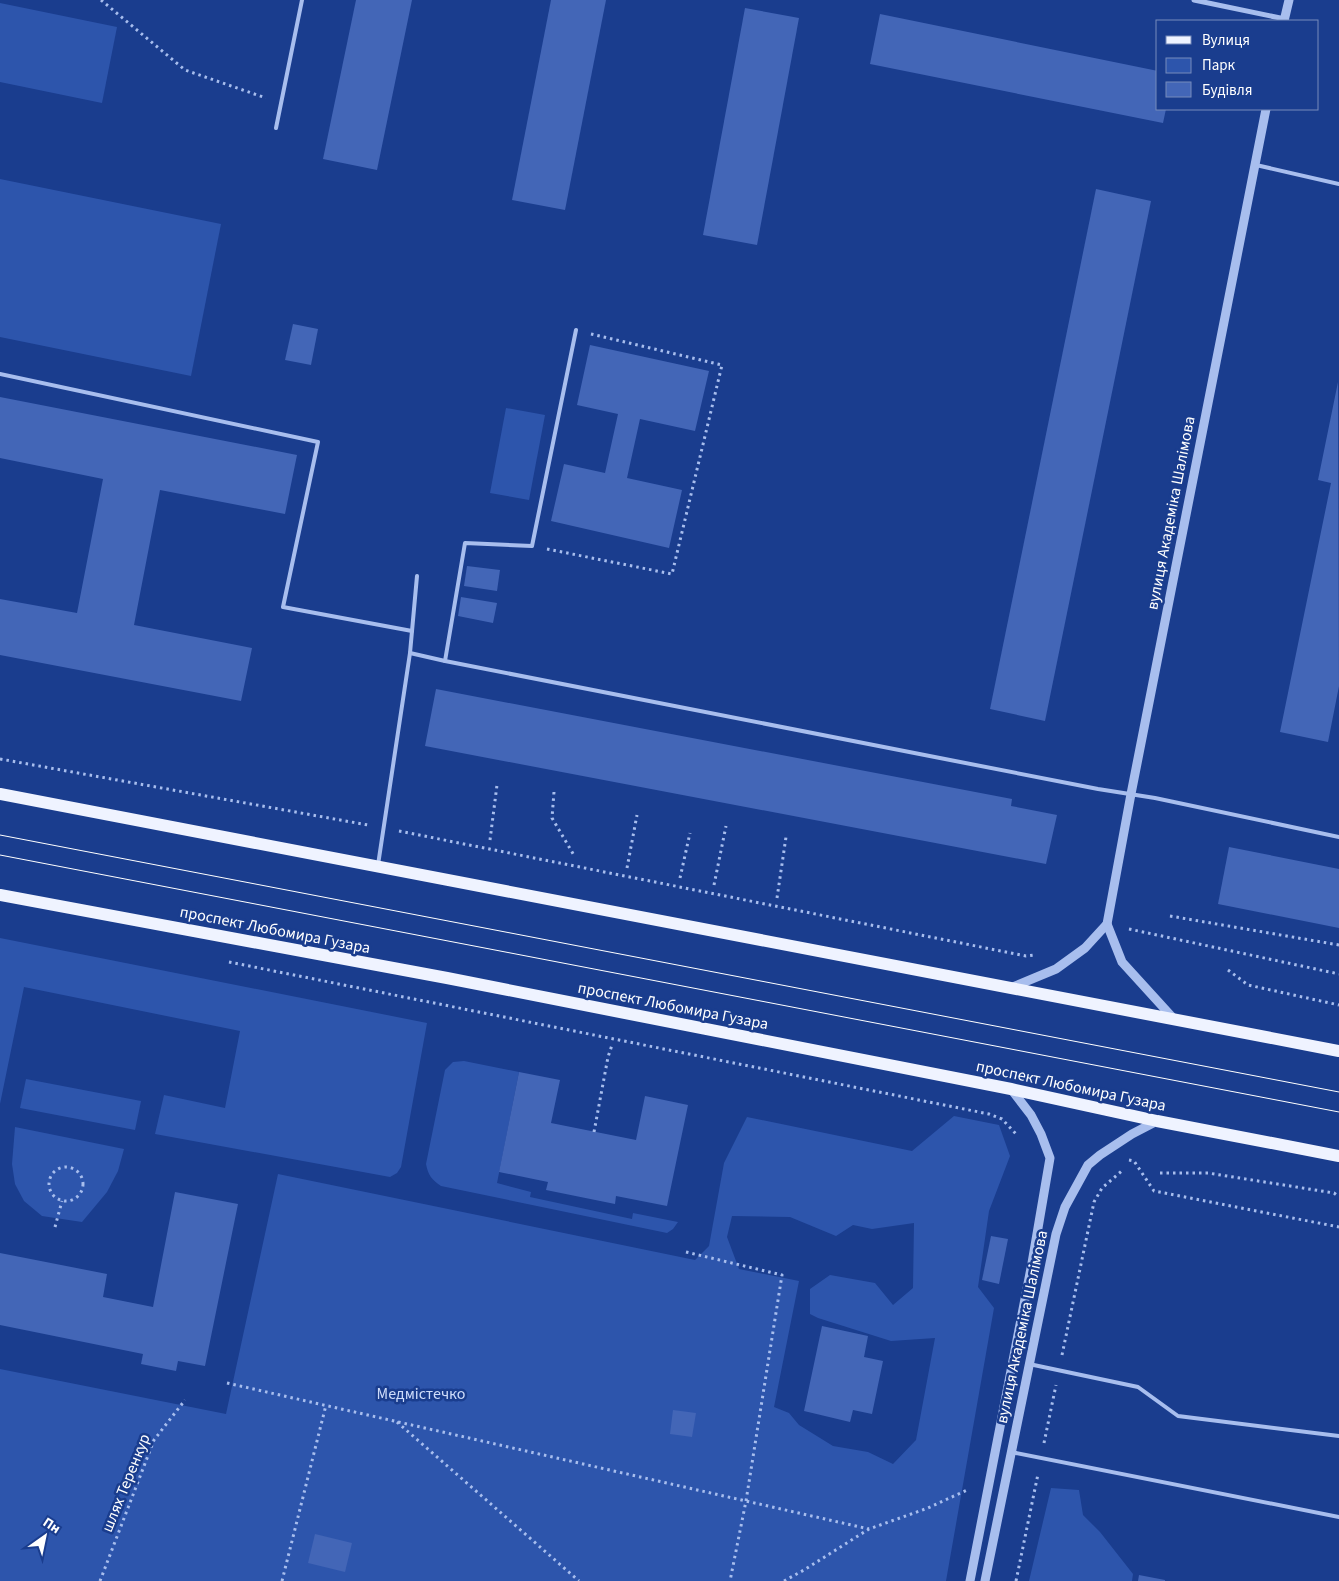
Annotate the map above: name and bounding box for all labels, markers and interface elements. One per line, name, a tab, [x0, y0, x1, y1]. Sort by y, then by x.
legend	[1156, 20, 1319, 110]
text: Вулиця	[1202, 30, 1250, 51]
text: Парк	[1202, 55, 1236, 76]
text: Будівля	[1202, 80, 1252, 101]
street label: вулиця Академіка Шалімова	[1141, 414, 1201, 612]
street label: проспект Любомира Гузара	[178, 901, 372, 959]
street label: проспект Любомира Гузара	[576, 977, 770, 1035]
street label: проспект Любомира Гузара	[974, 1055, 1168, 1117]
street label: вулиця Академіка Шалімова	[991, 1228, 1053, 1426]
park label: Медмістечко	[377, 1383, 465, 1405]
street label: шлях Теренкур	[96, 1430, 156, 1536]
north arrow	[20, 1511, 70, 1561]
text: Пн	[39, 1513, 64, 1539]

